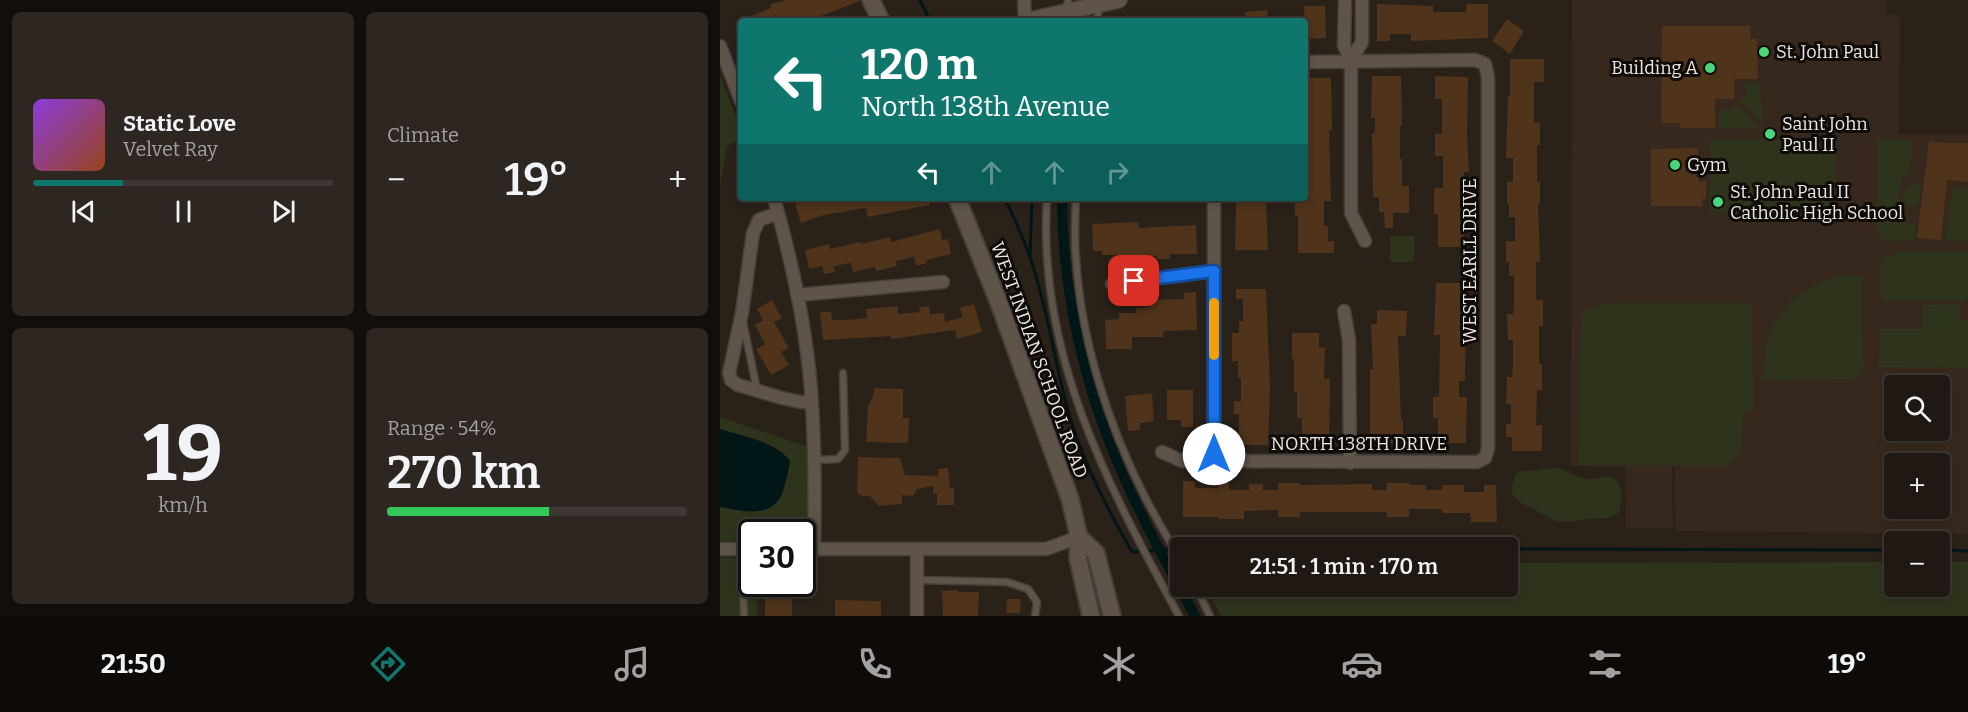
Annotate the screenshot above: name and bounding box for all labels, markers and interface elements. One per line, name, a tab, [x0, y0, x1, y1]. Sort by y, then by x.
text: 120 m	[861, 40, 977, 90]
place label: St. John Paul	[1776, 41, 1879, 63]
icon: left	[762, 42, 840, 120]
marker: St. John Paul	[1757, 45, 1771, 59]
place label: Building A	[1611, 57, 1698, 79]
marker: Building A	[1703, 61, 1717, 75]
text: North 138th Avenue	[861, 91, 1110, 123]
text: Static Love	[123, 110, 236, 137]
place label: Saint John Paul II	[1782, 113, 1868, 156]
text: Climate	[387, 123, 459, 147]
marker: Saint John Paul II	[1763, 127, 1777, 141]
text: Velvet Ray	[123, 137, 218, 161]
text: 19°	[504, 153, 569, 207]
place label: Gym	[1687, 154, 1727, 176]
icon: left	[912, 156, 945, 189]
icon: ahead	[975, 156, 1008, 189]
icon: ahead	[1038, 156, 1071, 189]
icon: right	[1101, 156, 1134, 189]
marker: Gym	[1668, 158, 1682, 172]
text: −	[387, 160, 405, 200]
text: +	[668, 160, 687, 200]
street label: WEST EARLL DRIVE	[1459, 178, 1481, 344]
place label: St. John Paul II Catholic High School	[1730, 181, 1903, 224]
icon: previous	[67, 195, 100, 228]
icon: pause	[167, 195, 200, 228]
icon: next	[267, 195, 300, 228]
marker: St. John Paul II Catholic High School	[1711, 195, 1725, 209]
street label: WEST INDIAN SCHOOL ROAD	[986, 239, 1092, 481]
pin	[1108, 255, 1159, 306]
icon: arrive	[1117, 264, 1150, 297]
map controls	[1884, 375, 1950, 597]
button: search	[1884, 375, 1950, 441]
text: 19	[143, 407, 223, 501]
text: Range · 54%	[387, 416, 497, 440]
position arrow	[1182, 422, 1246, 486]
street label: NORTH 138TH DRIVE	[1271, 433, 1447, 455]
text: 270 km	[387, 446, 540, 500]
button: +	[1884, 453, 1950, 519]
text: km/h	[158, 493, 208, 517]
speed limit sign: 30	[738, 519, 816, 597]
button: −	[1884, 531, 1950, 597]
text: 21:51 · 1 min · 170 m	[1250, 553, 1438, 580]
icon: directions	[367, 643, 409, 685]
icon: music	[611, 643, 653, 685]
icon: phone	[854, 643, 896, 685]
icon: climate	[1098, 643, 1140, 685]
icon: car	[1341, 643, 1383, 685]
icon: filters	[1584, 643, 1626, 685]
text: 21:50	[101, 648, 166, 680]
text: 19°	[1828, 648, 1867, 680]

